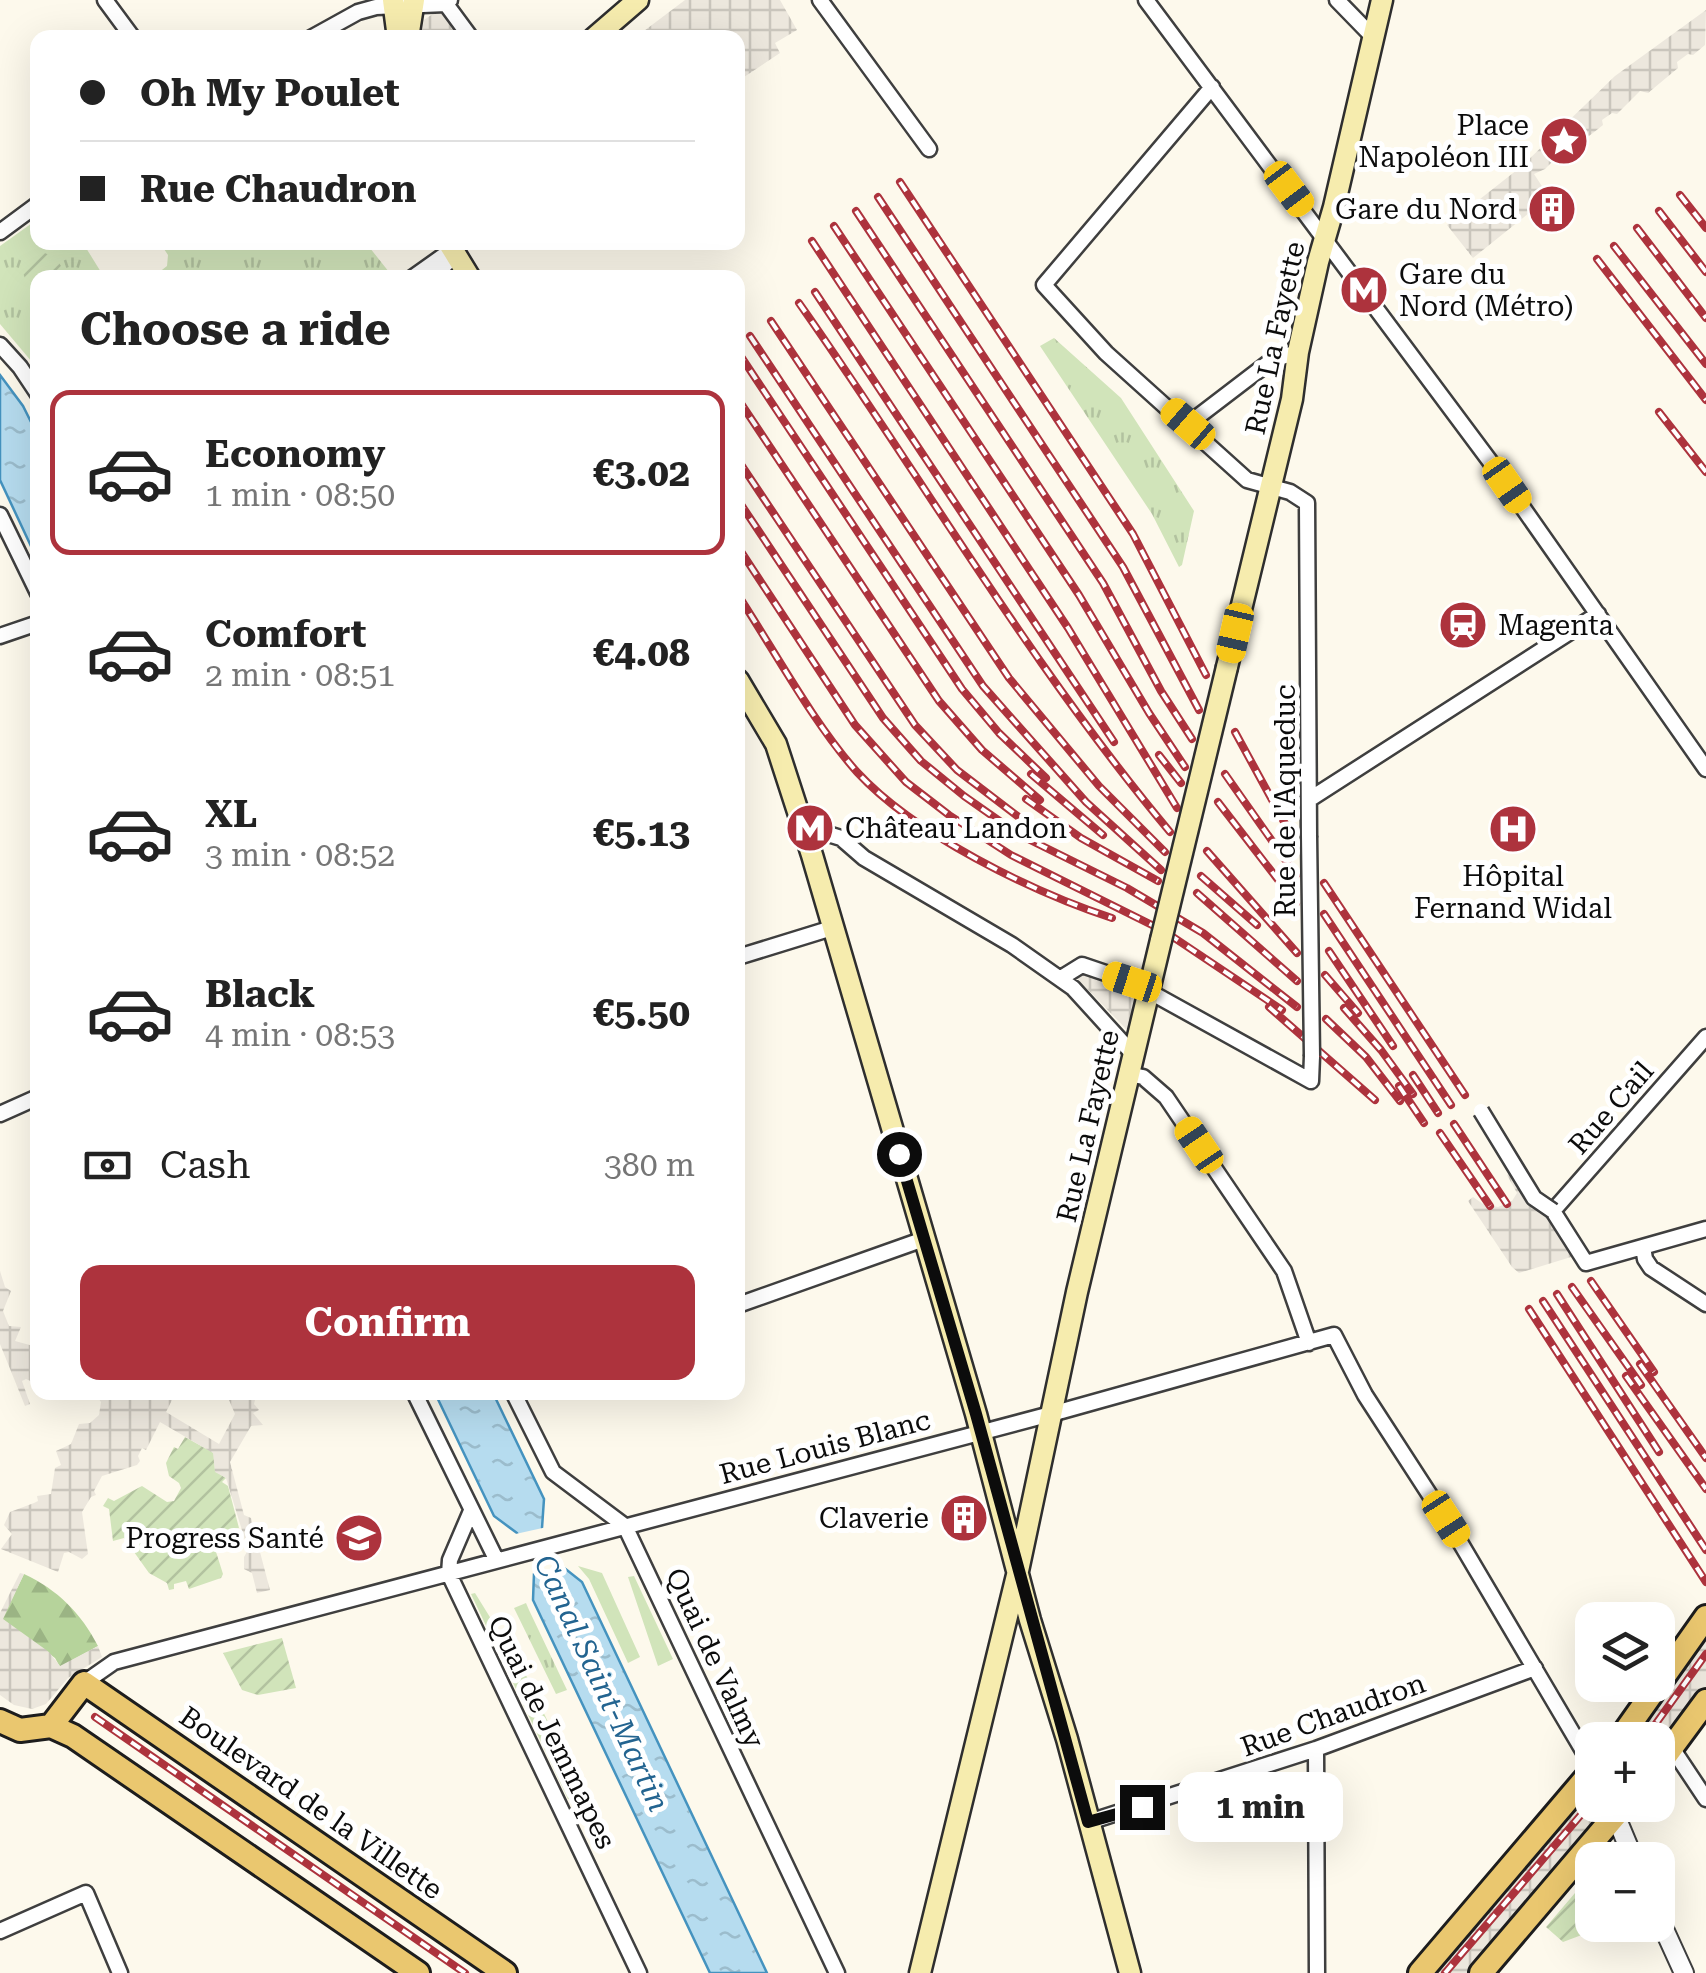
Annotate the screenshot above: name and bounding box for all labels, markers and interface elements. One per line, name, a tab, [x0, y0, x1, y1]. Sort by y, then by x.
text: Oh My Poulet	[140, 71, 400, 115]
place label: Place Napoléon III	[1358, 109, 1529, 174]
place icon: Place Napoléon III	[1538, 115, 1590, 167]
car	[1259, 156, 1319, 222]
text: Rue Chaudron	[140, 167, 417, 211]
building icon: Gare du Nord	[1526, 183, 1578, 235]
place label: Gare du Nord	[1335, 193, 1517, 226]
street label: Rue La Fayette	[1238, 239, 1312, 437]
place label: Gare du Nord (Métro)	[1399, 258, 1574, 323]
metro station icon: Gare du Nord (Métro)	[1338, 264, 1390, 316]
text: Choose a ride	[80, 303, 391, 356]
car	[1156, 393, 1220, 455]
icon: car	[85, 428, 175, 518]
text: Economy	[205, 432, 385, 476]
text: €3.02	[593, 451, 690, 495]
car	[1478, 452, 1536, 518]
text: 1 min · 08:50	[205, 476, 395, 514]
station icon: Magenta	[1437, 599, 1489, 651]
car	[1214, 600, 1256, 666]
icon: car	[85, 608, 175, 698]
place label: Magenta	[1498, 609, 1614, 642]
text: Comfort	[205, 612, 366, 656]
text: €4.08	[593, 631, 690, 675]
text: 2 min · 08:51	[205, 656, 395, 694]
street label: Rue de l'Aqueduc	[1269, 684, 1302, 918]
icon: car	[85, 788, 175, 878]
text: XL	[205, 792, 257, 836]
metro station icon: Château Landon	[784, 802, 836, 854]
hospital icon: Hôpital Fernand Widal	[1487, 803, 1539, 855]
text: €5.13	[593, 811, 690, 855]
place label: Château Landon	[845, 812, 1067, 845]
text: 3 min · 08:52	[205, 836, 395, 874]
place label: Hôpital Fernand Widal	[1414, 860, 1612, 925]
car	[1099, 958, 1165, 1006]
icon: car	[85, 968, 175, 1058]
text: Black	[205, 972, 315, 1016]
text: €5.50	[593, 991, 690, 1035]
text: 4 min · 08:53	[205, 1016, 395, 1054]
street label: Rue La Fayette	[1050, 1027, 1126, 1225]
street label: Rue Cail	[1562, 1055, 1660, 1161]
car	[1170, 1112, 1228, 1178]
route start	[877, 1132, 922, 1177]
icon: cash	[80, 1138, 135, 1193]
text: Cash	[160, 1143, 250, 1187]
text: 380 m	[604, 1146, 695, 1184]
button: Confirm	[80, 1265, 695, 1380]
street label: Rue Louis Blanc	[716, 1403, 934, 1491]
car	[1417, 1486, 1475, 1552]
building icon: Claverie	[938, 1492, 990, 1544]
place label: Claverie	[819, 1502, 929, 1535]
school or university icon: Progress Santé	[333, 1512, 385, 1564]
place label: Progress Santé	[125, 1522, 324, 1555]
water label: Canal Saint-Martin	[527, 1549, 677, 1817]
street label: Quai de Valmy	[659, 1563, 771, 1754]
map controls	[1575, 1602, 1675, 1942]
button: layers	[1575, 1602, 1675, 1702]
street label: Quai de Jemmapes	[481, 1610, 623, 1854]
street label: Rue Chaudron	[1236, 1666, 1430, 1764]
street label: Boulevard de la Villette	[173, 1700, 449, 1906]
button: +	[1575, 1722, 1675, 1822]
callout: 1 min	[1177, 1772, 1342, 1842]
route end	[1120, 1785, 1165, 1830]
text: 1 min	[1216, 1788, 1305, 1826]
button: −	[1575, 1842, 1675, 1942]

